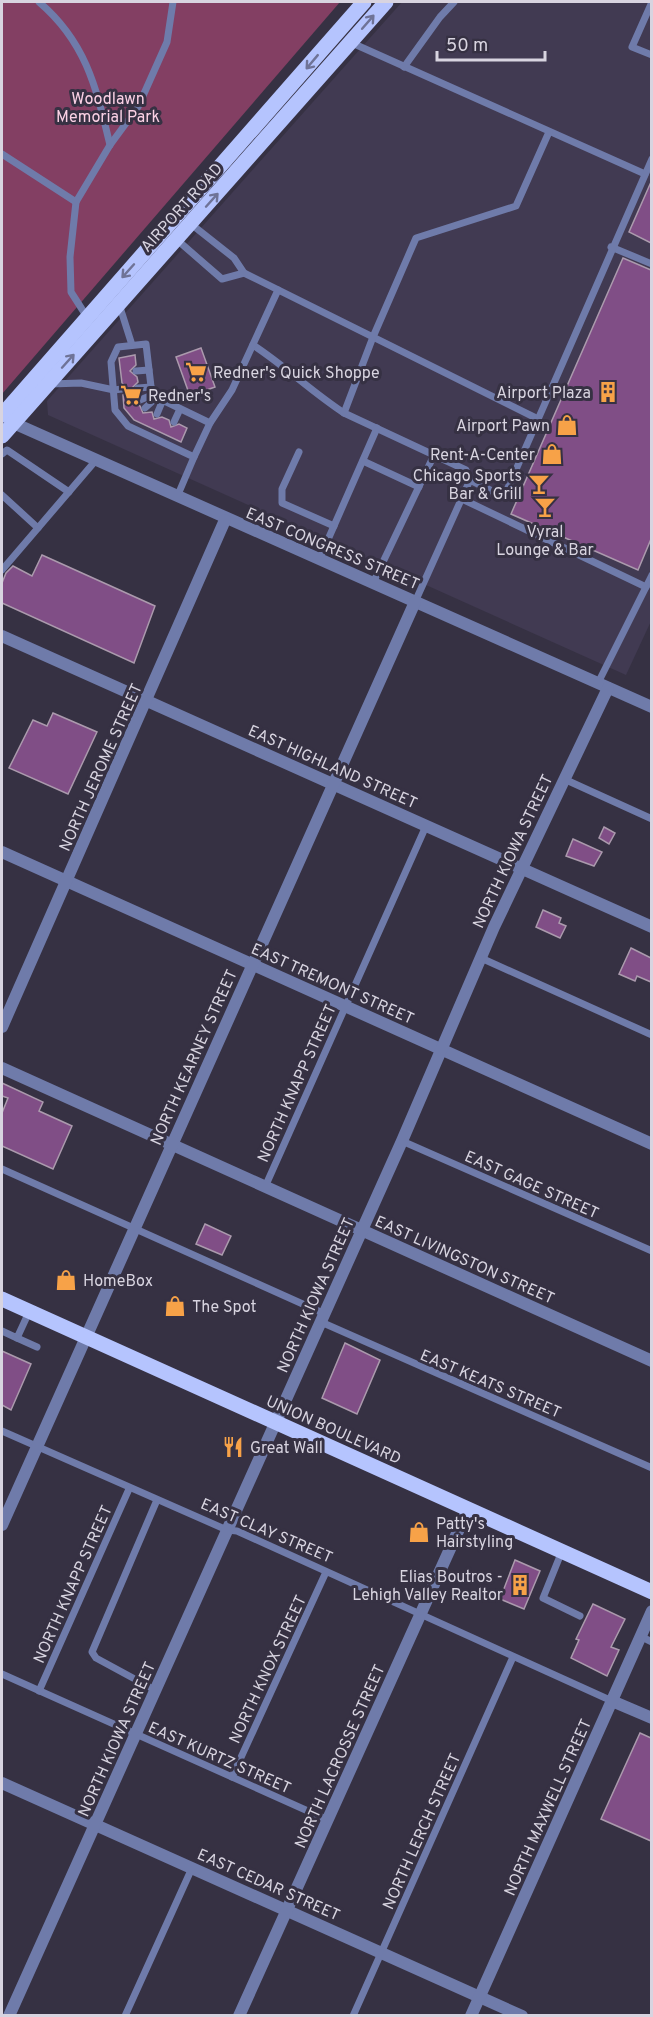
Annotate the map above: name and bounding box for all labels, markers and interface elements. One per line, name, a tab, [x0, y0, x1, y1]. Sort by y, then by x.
one-way arrow	[361, 15, 375, 30]
scale bar	[437, 24, 545, 62]
text: 50 m	[446, 35, 488, 58]
one-way arrow	[305, 54, 319, 69]
park label: Woodlawn Memorial Park	[56, 90, 160, 128]
street label: AIRPORT ROAD	[137, 160, 228, 257]
one-way arrow	[205, 193, 219, 208]
one-way arrow	[121, 264, 135, 279]
one-way arrow	[61, 354, 75, 369]
supermarket icon: Redner's Quick Shoppe	[184, 360, 208, 384]
place label: Redner's Quick Shoppe	[213, 364, 380, 384]
building icon: Airport Plaza	[596, 380, 620, 404]
supermarket icon: Redner's	[119, 383, 143, 407]
place label: Airport Plaza	[496, 384, 591, 404]
place label: Redner's	[148, 387, 211, 407]
shop icon: Airport Pawn	[555, 413, 579, 437]
place label: Airport Pawn	[456, 417, 550, 437]
shop icon: Rent-A-Center	[540, 442, 564, 466]
place label: Rent-A-Center	[430, 446, 535, 466]
place label: Chicago Sports Bar & Grill	[413, 467, 522, 505]
bar icon: Chicago Sports Bar & Grill	[527, 472, 551, 496]
bar icon: Vyral Lounge & Bar	[533, 495, 557, 519]
street label: EAST CONGRESS STREET	[242, 504, 422, 595]
place label: Vyral Lounge & Bar	[496, 523, 594, 561]
street label: NORTH JEROME STREET	[56, 681, 148, 855]
street label: EAST HIGHLAND STREET	[245, 721, 420, 814]
street label: NORTH KIOWA STREET	[469, 772, 558, 932]
street label: EAST TREMONT STREET	[248, 940, 417, 1030]
street label: NORTH KEARNEY STREET	[147, 967, 243, 1149]
street label: NORTH KNAPP STREET	[254, 1002, 342, 1166]
street label: EAST GAGE STREET	[461, 1147, 601, 1224]
street label: EAST LIVINGSTON STREET	[371, 1212, 557, 1310]
street label: NORTH KIOWA STREET	[274, 1215, 360, 1377]
shop icon: HomeBox	[54, 1268, 78, 1292]
place label: HomeBox	[83, 1272, 153, 1292]
shop icon: The Spot	[163, 1294, 187, 1318]
place label: The Spot	[192, 1298, 257, 1318]
street label: EAST KEATS STREET	[417, 1346, 564, 1424]
street label: UNION BOULEVARD	[262, 1392, 404, 1470]
restaurant icon: Great Wall	[221, 1435, 245, 1459]
place label: Great Wall	[250, 1439, 323, 1459]
street label: EAST CLAY STREET	[197, 1495, 335, 1569]
street label: NORTH KNAPP STREET	[30, 1503, 118, 1667]
place label: Patty's Hairstyling	[436, 1515, 513, 1553]
shop icon: Patty's Hairstyling	[407, 1520, 431, 1544]
place label: Elias Boutros - Lehigh Valley Realtor	[352, 1568, 503, 1606]
building icon: Elias Boutros - Lehigh Valley Realtor	[508, 1573, 532, 1597]
street label: NORTH KNOX STREET	[226, 1592, 312, 1747]
street label: NORTH KIOWA STREET	[75, 1659, 161, 1821]
street label: NORTH LACROSSE STREET	[291, 1662, 391, 1852]
street label: NORTH MAXWELL STREET	[501, 1716, 597, 1899]
street label: EAST KURTZ STREET	[145, 1718, 294, 1799]
street label: NORTH LERCH STREET	[379, 1751, 466, 1913]
street label: EAST CEDAR STREET	[194, 1845, 343, 1926]

